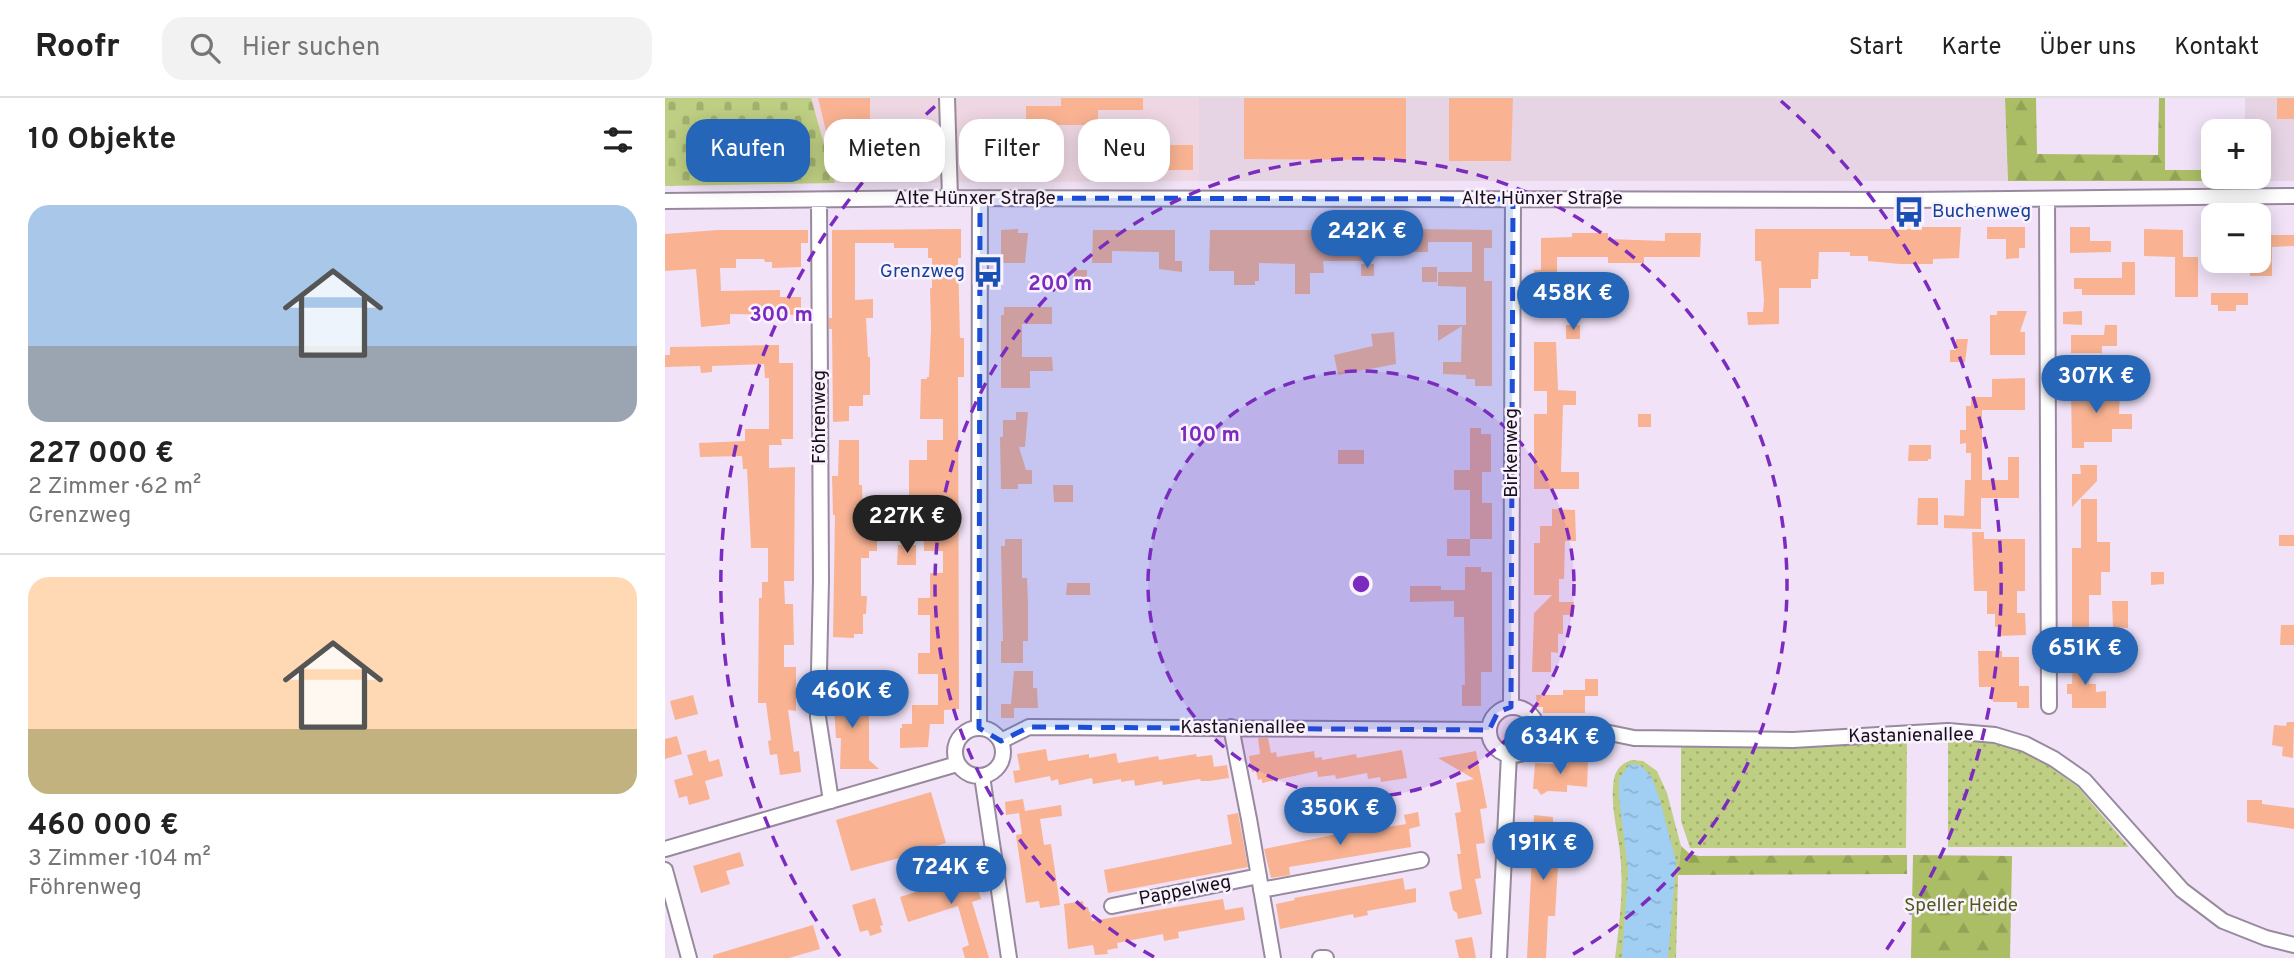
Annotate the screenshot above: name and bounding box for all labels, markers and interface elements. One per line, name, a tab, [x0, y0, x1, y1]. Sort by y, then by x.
search box	[162, 17, 652, 80]
text: Roofr	[35, 27, 120, 69]
icon: search	[186, 29, 224, 67]
text: Hier suchen	[242, 32, 380, 65]
text: Start	[1849, 33, 1903, 63]
text: Karte	[1941, 33, 2001, 63]
text: Über uns	[2039, 33, 2136, 63]
text: Kontakt	[2174, 33, 2259, 63]
chip: Kaufen	[686, 119, 810, 182]
chip: Mieten	[824, 119, 945, 182]
chip: Filter	[959, 119, 1064, 182]
chip: Neu	[1078, 119, 1170, 182]
map controls	[2201, 119, 2271, 273]
button: +	[2201, 119, 2271, 189]
icon: filters	[599, 121, 637, 159]
text: 10 Objekte	[28, 122, 176, 159]
street label: Alte Hünxer Straße	[894, 187, 1056, 211]
street label: Alte Hünxer Straße	[1461, 187, 1623, 211]
bus stop icon: Buchenweg	[1892, 195, 1926, 229]
place label: Buchenweg	[1932, 200, 2031, 224]
button: −	[2201, 203, 2271, 273]
pin: 242K €	[1310, 211, 1424, 270]
text: 242K €	[1327, 218, 1407, 247]
icon: home	[270, 250, 396, 376]
bus stop icon: Grenzweg	[971, 255, 1005, 289]
place label: Grenzweg	[880, 260, 965, 284]
text: 200 m	[1028, 271, 1092, 298]
pin: 458K €	[1516, 272, 1630, 332]
text: 458K €	[1533, 280, 1613, 309]
text: 300 m	[749, 302, 813, 329]
pin: 307K €	[2039, 356, 2153, 415]
text: 307K €	[2057, 363, 2135, 392]
street label: Föhrenweg	[808, 370, 832, 464]
street label: Birkenweg	[1500, 408, 1524, 498]
text: 100 m	[1180, 422, 1240, 449]
text: 227 000 €	[28, 436, 174, 473]
text: 2 Zimmer · 62 m²	[28, 473, 201, 502]
pin: 227K €	[850, 496, 964, 555]
text: Grenzweg	[28, 502, 131, 531]
text: 227K €	[869, 503, 945, 532]
centre of rings	[1349, 572, 1373, 596]
icon: home	[270, 622, 396, 748]
pin: 651K €	[2028, 628, 2142, 687]
text: 651K €	[2048, 635, 2122, 664]
pin: 460K €	[795, 670, 909, 730]
text: 460K €	[812, 678, 892, 707]
street label: Kastanienallee	[1180, 716, 1306, 740]
pin: 634K €	[1503, 716, 1617, 776]
street label: Kastanienallee	[1848, 723, 1974, 749]
text: 634K €	[1520, 724, 1600, 753]
pin: 350K €	[1283, 788, 1397, 847]
text: 350K €	[1300, 795, 1380, 824]
text: 460 000 €	[28, 808, 179, 845]
pin: 191K €	[1486, 822, 1600, 882]
text: 191K €	[1508, 830, 1578, 859]
text: 3 Zimmer · 104 m²	[28, 845, 211, 874]
pin: 724K €	[894, 846, 1008, 906]
text: 724K €	[912, 854, 990, 883]
street label: Pappelweg	[1137, 870, 1233, 912]
text: Föhrenweg	[28, 874, 142, 903]
park label: Speller Heide	[1904, 894, 2018, 918]

